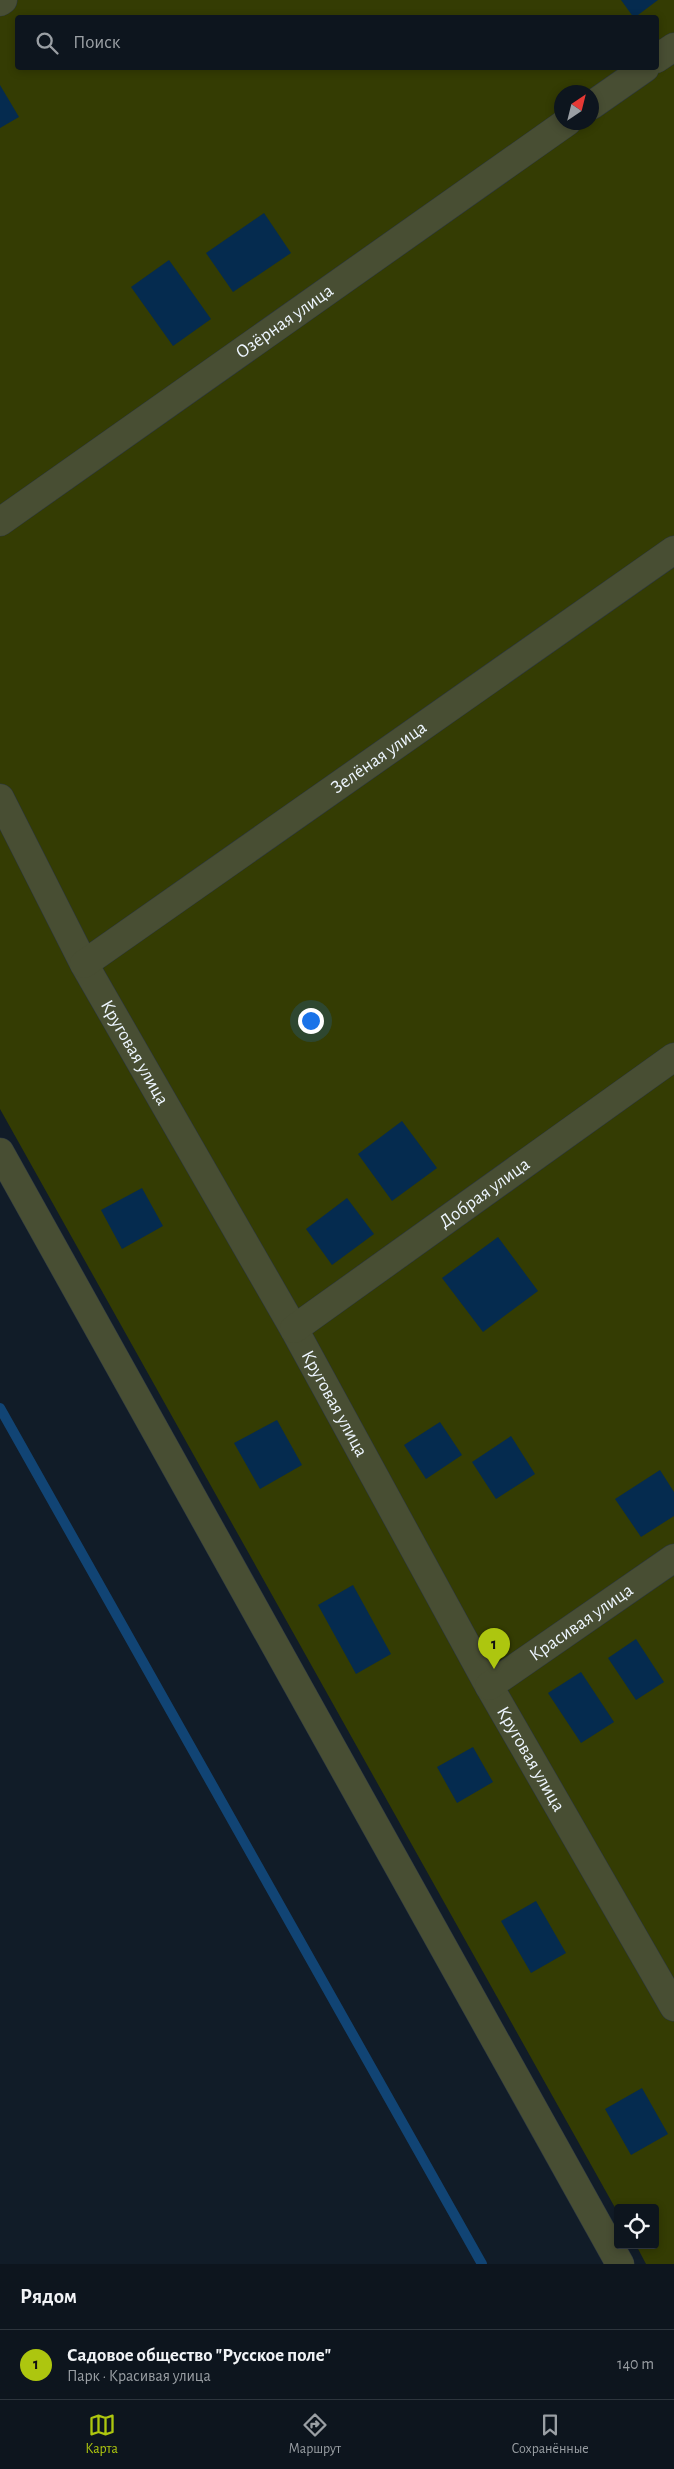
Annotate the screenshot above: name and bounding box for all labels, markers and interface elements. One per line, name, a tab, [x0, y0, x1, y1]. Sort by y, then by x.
search box	[15, 15, 659, 70]
icon: search	[33, 29, 61, 57]
text: Поиск	[73, 33, 120, 52]
north arrow	[554, 85, 599, 130]
street label: Озёрная улица	[232, 280, 337, 362]
street label: Зелёная улица	[327, 717, 430, 797]
street label: Круговая улица	[97, 996, 173, 1109]
your location	[298, 1008, 324, 1034]
street label: Добрая улица	[435, 1154, 533, 1232]
street label: Круговая улица	[298, 1347, 371, 1460]
street label: Красивая улица	[526, 1580, 637, 1665]
pin: 1	[478, 1628, 510, 1669]
street label: Круговая улица	[493, 1703, 569, 1815]
map controls	[614, 2204, 659, 2249]
button: locate	[614, 2204, 659, 2249]
text: Рядом	[20, 2286, 77, 2307]
text: Садовое общество "Русское поле"	[67, 2346, 331, 2365]
text: 1	[33, 2356, 39, 2372]
text: 140 m	[617, 2356, 654, 2372]
text: Парк · Красивая улица	[67, 2368, 211, 2384]
tab: Карта	[85, 2411, 118, 2458]
tab: Маршрут	[288, 2411, 341, 2458]
tab: Сохранённые	[511, 2411, 589, 2458]

